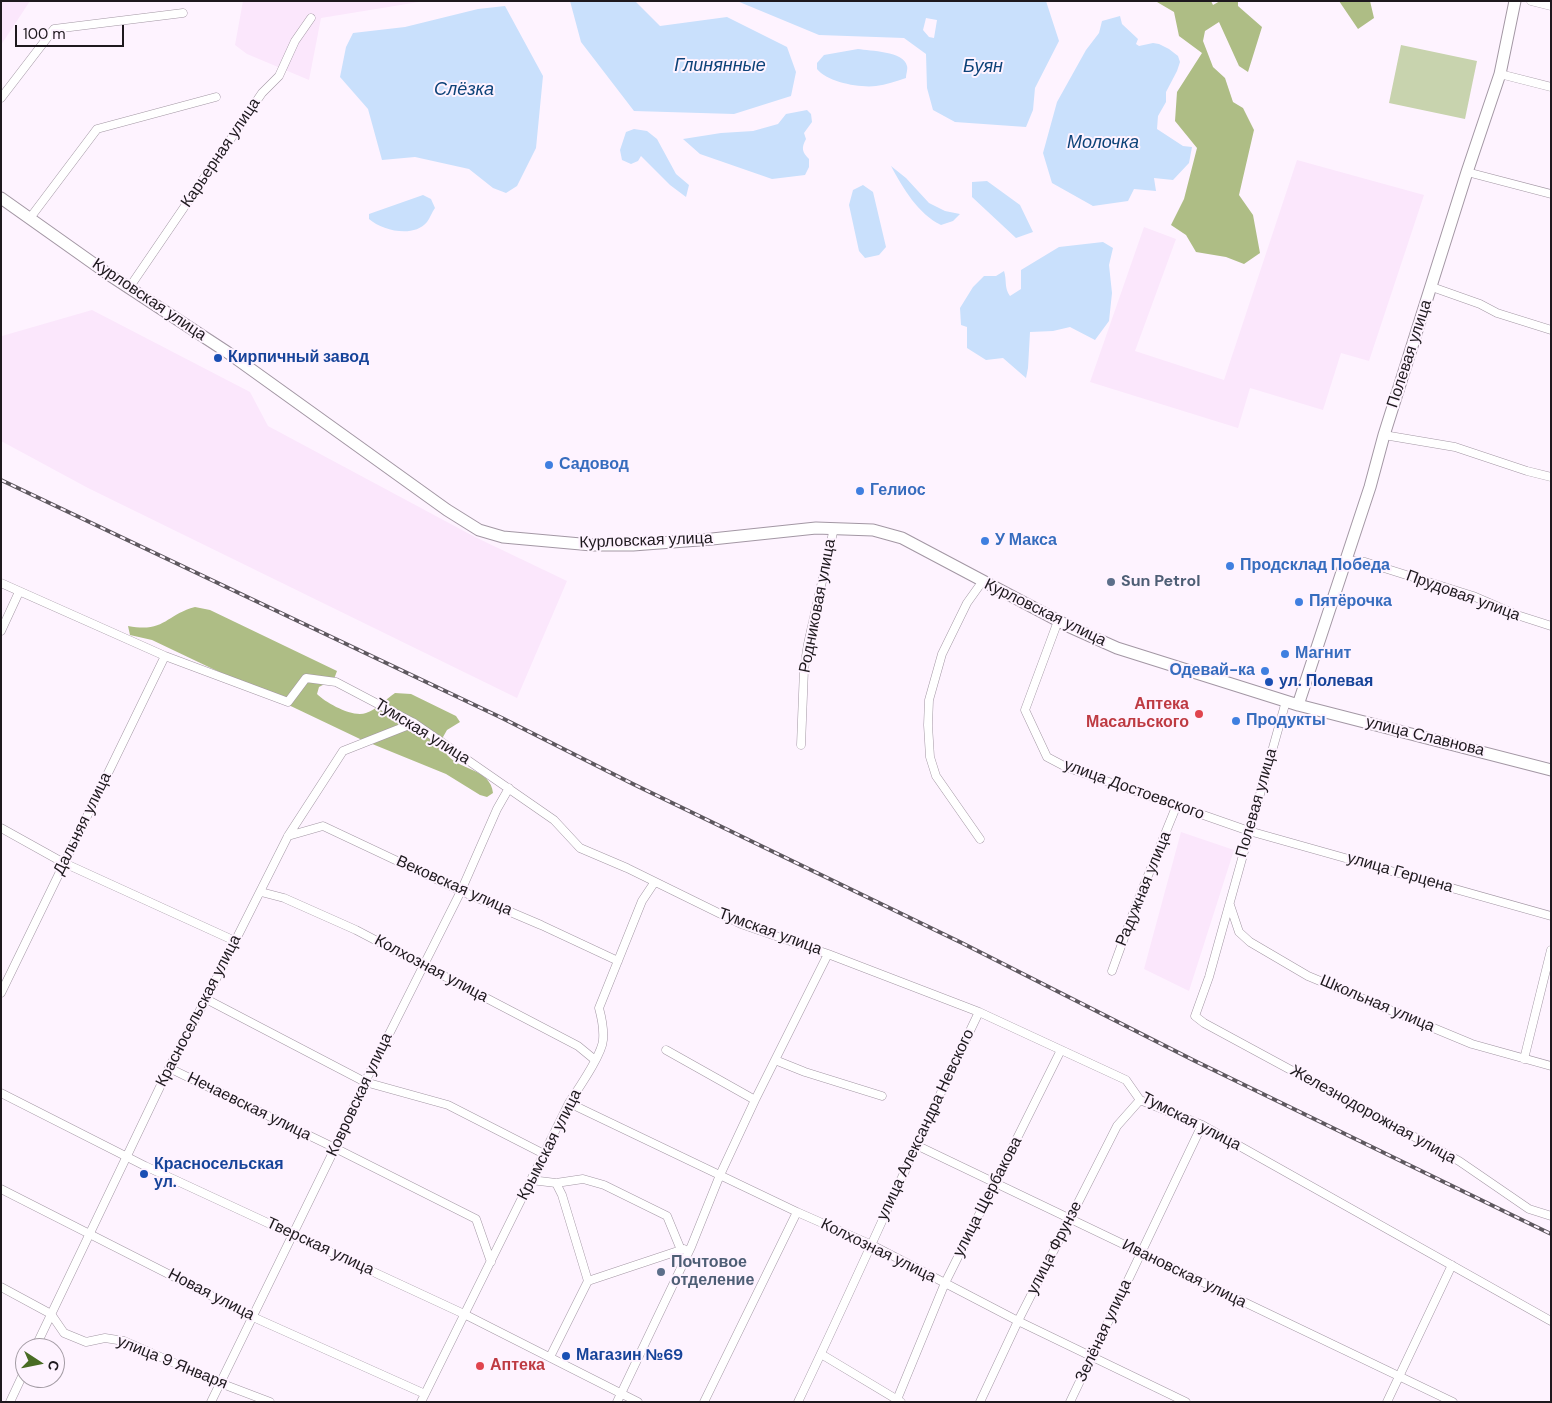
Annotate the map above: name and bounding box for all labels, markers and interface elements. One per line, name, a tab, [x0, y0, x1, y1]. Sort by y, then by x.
scale bar	[18, 15, 126, 47]
text: 100 m	[23, 24, 66, 44]
water label: Глинянные	[674, 55, 766, 77]
water label: Буян	[963, 56, 1003, 78]
water label: Слёзка	[434, 79, 494, 101]
street label: Карьерная улица	[177, 95, 265, 211]
water label: Молочка	[1067, 132, 1139, 154]
street label: Курловская улица	[88, 255, 210, 345]
street label: Полевая улица	[1384, 298, 1436, 410]
place label: Кирпичный завод	[228, 348, 369, 368]
marker: Кирпичный завод	[212, 352, 224, 364]
place label: Садовод	[559, 455, 629, 475]
marker: Садовод	[543, 459, 555, 471]
place label: Гелиос	[870, 481, 926, 501]
marker: Гелиос	[854, 485, 866, 497]
street label: Курловская улица	[579, 529, 713, 553]
place label: У Макса	[995, 531, 1057, 551]
marker: У Макса	[979, 535, 991, 547]
street label: Родниковая улица	[796, 538, 840, 674]
place label: Продсклад Победа	[1240, 556, 1390, 576]
marker: Продсклад Победа	[1224, 560, 1236, 572]
street label: Прудовая улица	[1403, 566, 1523, 626]
place label: Sun Petrol	[1121, 572, 1200, 592]
street label: Курловская улица	[981, 575, 1109, 651]
marker: Sun Petrol	[1105, 576, 1117, 588]
place label: Пятёрочка	[1309, 592, 1392, 612]
marker: Пятёрочка	[1293, 596, 1305, 608]
place label: Магнит	[1295, 644, 1351, 664]
marker: Магнит	[1279, 648, 1291, 660]
place label: Одевай-ка	[1169, 661, 1255, 681]
marker: Одевай-ка	[1259, 665, 1271, 677]
place label: ул. Полевая	[1279, 672, 1373, 692]
marker: ул. Полевая	[1263, 676, 1275, 688]
street label: Тумская улица	[371, 695, 473, 769]
place label: Аптека Масальского	[1086, 695, 1189, 733]
marker: Аптека Масальского	[1193, 708, 1205, 720]
place label: Продукты	[1246, 711, 1326, 731]
street label: улица Славнова	[1364, 713, 1486, 761]
marker: Продукты	[1230, 715, 1242, 727]
street label: Полевая улица	[1232, 746, 1282, 860]
street label: улица Достоевского	[1061, 756, 1207, 824]
street label: Дальняя улица	[50, 770, 116, 878]
street label: Радужная улица	[1112, 829, 1176, 949]
street label: улица Герцена	[1345, 849, 1455, 897]
street label: Вековская улица	[393, 852, 515, 920]
street label: Тумская улица	[716, 904, 824, 960]
street label: Колхозная улица	[371, 931, 491, 1007]
street label: Красносельская улица	[152, 932, 246, 1090]
street label: Школьная улица	[1317, 971, 1437, 1037]
street label: улица Александра Невского	[873, 1026, 979, 1224]
street label: Ковровская улица	[323, 1030, 397, 1160]
street label: Железнодорожная улица	[1287, 1061, 1459, 1169]
street label: Нечаевская улица	[184, 1069, 314, 1145]
street label: Крымская улица	[514, 1086, 586, 1204]
street label: Тумская улица	[1138, 1089, 1244, 1155]
street label: улица Щербакова	[949, 1134, 1027, 1260]
place label: Красносельская ул.	[154, 1155, 284, 1193]
marker: Красносельская ул.	[138, 1168, 150, 1180]
street label: улица Фрунзе	[1023, 1198, 1087, 1298]
street label: Тверская улица	[263, 1214, 377, 1280]
street label: Колхозная улица	[817, 1215, 939, 1287]
street label: Ивановская улица	[1119, 1236, 1249, 1312]
place label: Почтовое отделение	[671, 1253, 754, 1291]
street label: Новая улица	[165, 1265, 257, 1325]
marker: Почтовое отделение	[655, 1266, 667, 1278]
street label: Зелёная улица	[1072, 1277, 1136, 1385]
street label: улица 9 Января	[114, 1332, 230, 1394]
north arrow	[15, 1338, 65, 1388]
place label: Магазин №69	[576, 1346, 683, 1366]
marker: Магазин №69	[560, 1350, 572, 1362]
place label: Аптека	[490, 1356, 545, 1376]
text: С	[44, 1359, 64, 1372]
marker: Аптека	[474, 1360, 486, 1372]

